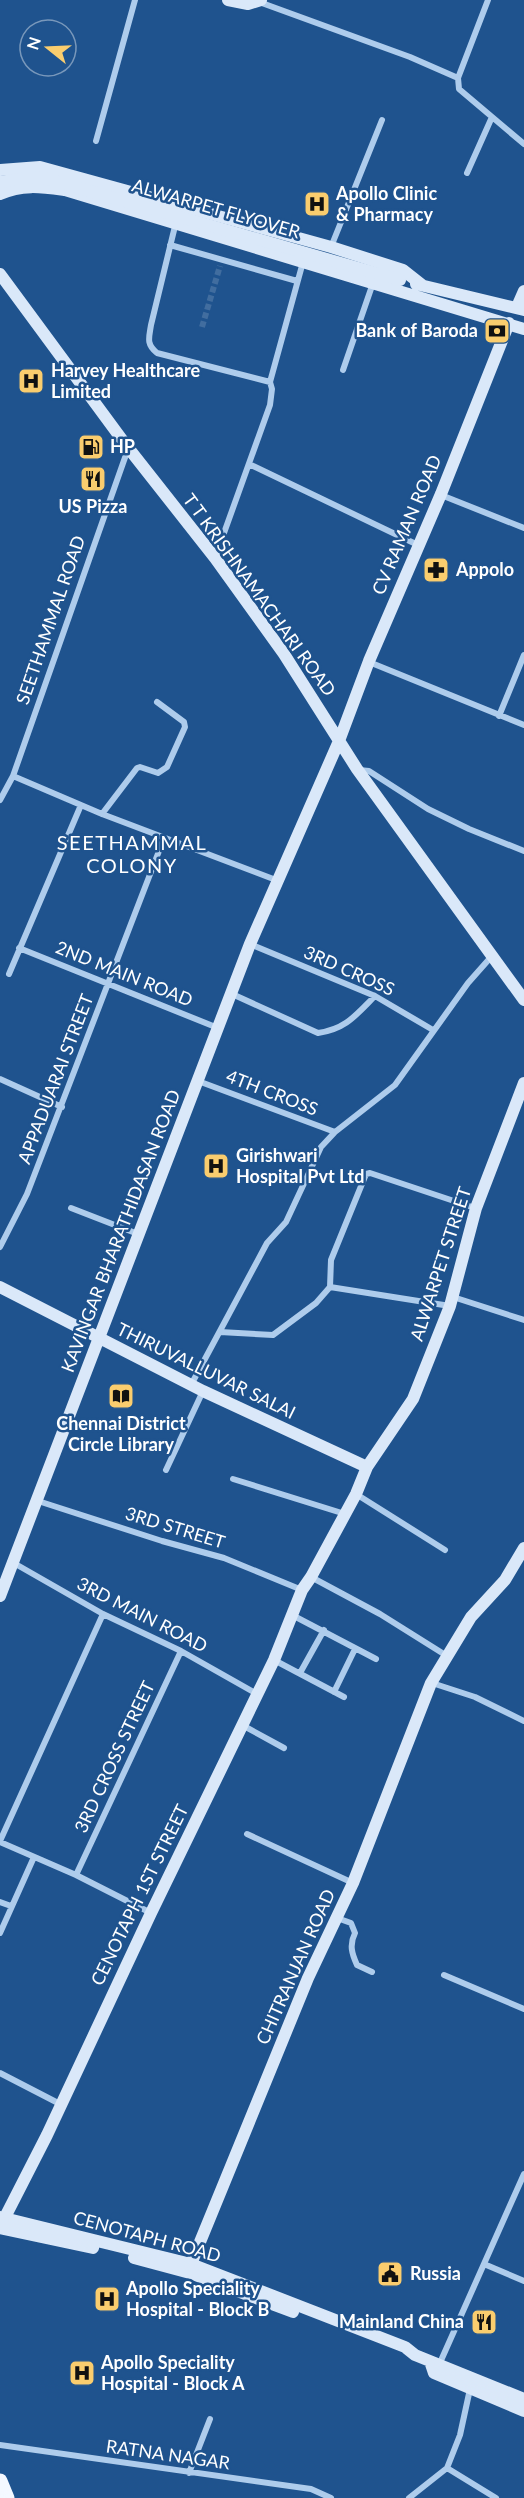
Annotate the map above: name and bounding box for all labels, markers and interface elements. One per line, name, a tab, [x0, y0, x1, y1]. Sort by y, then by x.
north arrow	[18, 18, 78, 78]
text: N	[22, 34, 44, 52]
street label: ALWARPET FLYOVER	[130, 174, 303, 243]
place label: Apollo Clinic & Pharmacy	[335, 182, 437, 225]
hospital icon: Apollo Clinic & Pharmacy	[302, 189, 332, 219]
bank icon: Bank of Baroda	[482, 316, 512, 346]
place label: Bank of Baroda	[355, 319, 478, 341]
place label: Harvey Healthcare Limited	[51, 359, 200, 402]
hospital icon: Harvey Healthcare Limited	[16, 366, 46, 396]
fuel station icon: HP	[76, 432, 106, 462]
place label: HP	[110, 435, 135, 457]
street label: CV RAMAN ROAD	[367, 451, 446, 598]
restaurant icon: US Pizza	[78, 464, 108, 494]
street label: T T KRISHNAMACHARI ROAD	[179, 489, 341, 700]
place label: US Pizza	[59, 495, 127, 517]
street label: SEETHAMMAL ROAD	[11, 532, 89, 707]
pharmacy icon: Appolo	[421, 555, 451, 585]
place label: Appolo	[455, 558, 514, 580]
district label: SEETHAMMAL COLONY	[57, 830, 207, 877]
street label: 2ND MAIN ROAD	[53, 936, 196, 1011]
street label: 3RD CROSS	[301, 940, 398, 1000]
street label: APPADUARAI STREET	[13, 990, 98, 1167]
street label: 4TH CROSS	[223, 1064, 321, 1120]
street label: KAVINGAR BHARATHIDASAN ROAD	[56, 1086, 184, 1375]
place label: Girishwari Hospital Pvt Ltd	[236, 1144, 365, 1187]
hospital icon: Girishwari Hospital Pvt Ltd	[201, 1151, 231, 1181]
street label: ALWARPET STREET	[405, 1184, 475, 1343]
street label: THIRUVALLUVAR SALAI	[114, 1317, 299, 1423]
library icon: Chennai District Circle Library	[106, 1381, 136, 1411]
place label: Chennai District Circle Library	[56, 1412, 186, 1455]
street label: 3RD STREET	[123, 1501, 228, 1553]
street label: 3RD MAIN ROAD	[74, 1572, 211, 1656]
street label: 3RD CROSS STREET	[69, 1677, 159, 1836]
street label: CENOTAPH 1ST STREET	[86, 1800, 193, 1989]
street label: CHITRANJAN ROAD	[251, 1886, 339, 2048]
street label: CENOTAPH ROAD	[71, 2206, 223, 2266]
public building icon: Russia	[375, 2259, 405, 2289]
place label: Russia	[410, 2262, 461, 2284]
place label: Apollo Speciality Hospital - Block B	[125, 2277, 270, 2320]
hospital icon: Apollo Speciality Hospital - Block B	[92, 2284, 122, 2314]
restaurant icon: Mainland China	[469, 2307, 499, 2337]
place label: Mainland China	[339, 2310, 464, 2332]
place label: Apollo Speciality Hospital - Block A	[100, 2351, 245, 2394]
hospital icon: Apollo Speciality Hospital - Block A	[67, 2358, 97, 2388]
street label: RATNA NAGAR	[105, 2434, 232, 2474]

